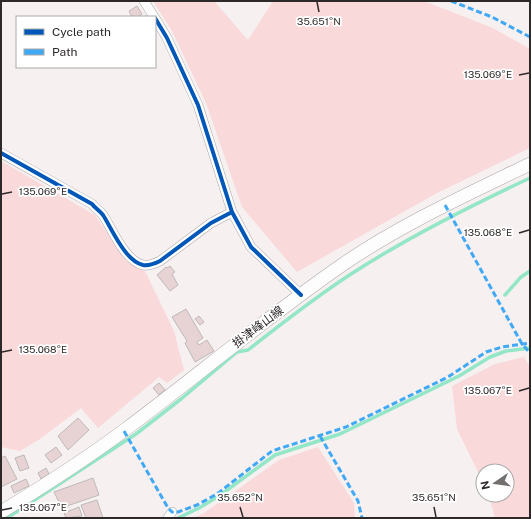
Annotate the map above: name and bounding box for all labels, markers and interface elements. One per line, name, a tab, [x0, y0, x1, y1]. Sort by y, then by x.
text: 35.651°N	[297, 15, 341, 27]
legend	[16, 16, 156, 68]
text: Cycle path	[52, 25, 111, 39]
text: Path	[52, 45, 78, 59]
text: 135.069°E	[464, 68, 512, 80]
text: 135.069°E	[19, 185, 67, 197]
text: 135.068°E	[464, 226, 512, 238]
street label: 掛津峰山線	[230, 303, 286, 351]
text: 135.068°E	[19, 343, 67, 355]
text: 135.067°E	[464, 384, 512, 396]
north arrow	[475, 463, 515, 503]
text: N	[478, 480, 492, 491]
text: 35.652°N	[217, 491, 263, 503]
text: 35.651°N	[412, 491, 456, 503]
text: 135.067°E	[19, 501, 67, 513]

